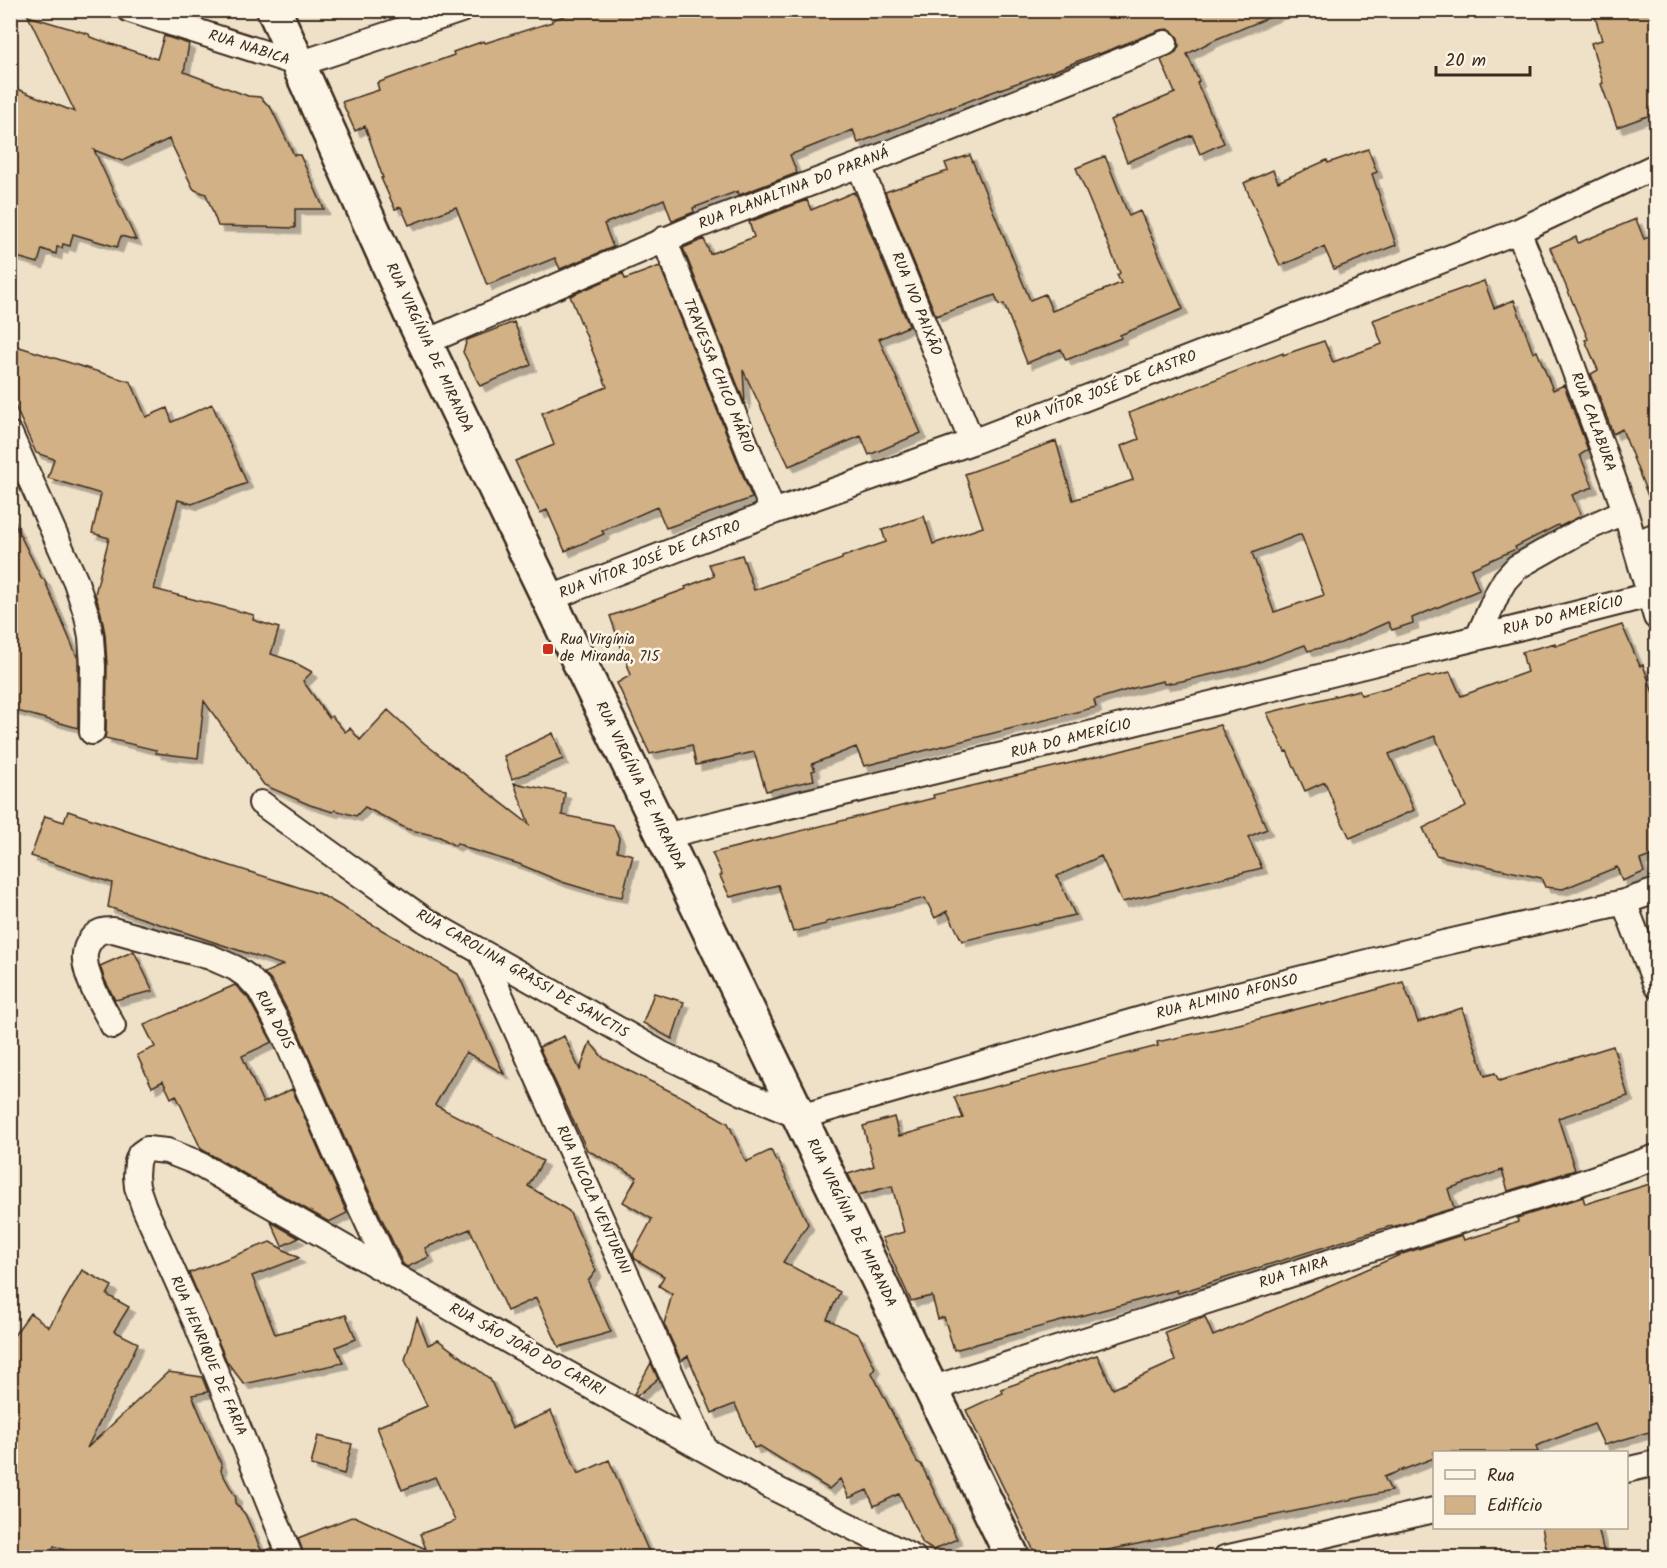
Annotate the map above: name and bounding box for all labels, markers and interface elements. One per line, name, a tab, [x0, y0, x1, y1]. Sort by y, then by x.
street label: RUA NABICA	[205, 24, 293, 72]
scale bar	[1436, 39, 1530, 77]
text: 20 m	[1445, 47, 1486, 76]
street label: RUA PLANALTINA DO PARANÁ	[695, 141, 893, 237]
street label: RUA IVO PAIXÃO	[884, 248, 948, 360]
street label: RUA VIRGÍNIA DE MIRANDA	[379, 259, 479, 437]
street label: TRAVESSA CHICO MÁRIO	[676, 295, 760, 457]
street label: RUA VÍTOR JOSÉ DE CASTRO	[1012, 344, 1200, 436]
street label: RUA CALABURA	[1564, 369, 1622, 475]
street label: RUA VÍTOR JOSÉ DE CASTRO	[556, 514, 744, 606]
street label: RUA DO AMERÍCIO	[1500, 589, 1626, 643]
place label: Rua Virgínia de Miranda, 715	[560, 628, 660, 669]
marker: Rua Virgínia de Miranda, 715	[541, 642, 555, 656]
street label: RUA VIRGÍNIA DE MIRANDA	[588, 697, 692, 875]
street label: RUA DO AMERÍCIO	[1008, 712, 1134, 766]
street label: RUA CAROLINA GRASSI DE SANCTIS	[411, 903, 633, 1045]
street label: RUA ALMINO AFONSO	[1154, 968, 1300, 1026]
street label: RUA DOIS	[248, 986, 300, 1054]
street label: RUA NICOLA VENTURINI	[549, 1121, 637, 1279]
street label: RUA VIRGÍNIA DE MIRANDA	[799, 1134, 903, 1312]
street label: RUA TAIRA	[1256, 1250, 1332, 1296]
street label: RUA HENRIQUE DE FARIA	[163, 1272, 253, 1440]
street label: RUA SÃO JOÃO DO CARIRI	[444, 1297, 610, 1403]
legend	[1433, 1451, 1628, 1529]
text: Rua	[1487, 1462, 1515, 1491]
text: Edifício	[1487, 1492, 1542, 1521]

